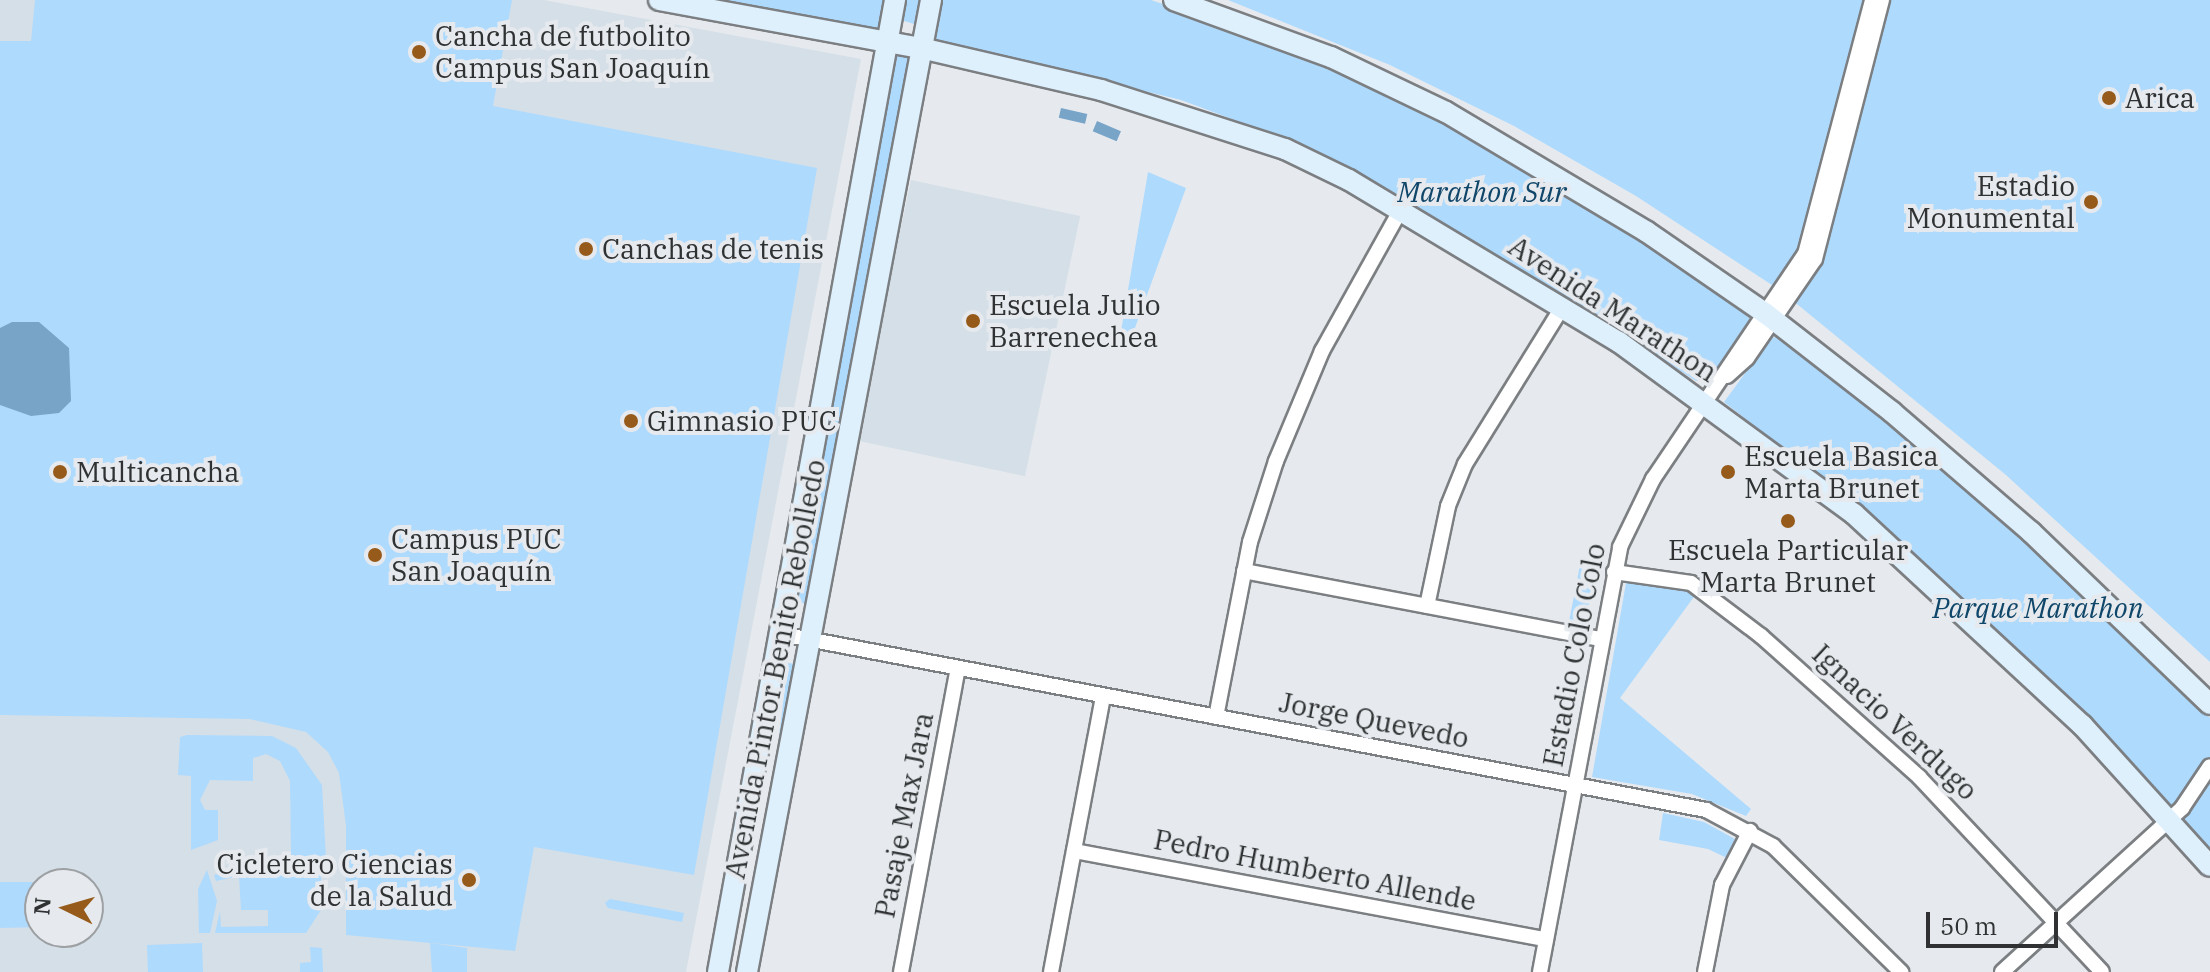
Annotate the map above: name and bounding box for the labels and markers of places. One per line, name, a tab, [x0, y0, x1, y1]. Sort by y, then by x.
place label: Cancha de futbolito Campus San Joaquín	[435, 19, 710, 85]
marker: Cancha de futbolito Campus San Joaquín	[410, 43, 428, 61]
place label: Arica	[2125, 81, 2195, 115]
marker: Arica	[2100, 89, 2118, 107]
place label: Estadio Monumental	[1906, 169, 2075, 235]
marker: Estadio Monumental	[2082, 193, 2100, 211]
place label: Canchas de tenis	[602, 232, 824, 266]
marker: Canchas de tenis	[577, 240, 595, 258]
place label: Escuela Julio Barrenechea	[989, 288, 1161, 354]
marker: Escuela Julio Barrenechea	[964, 312, 982, 330]
place label: Gimnasio PUC	[647, 404, 837, 438]
marker: Gimnasio PUC	[622, 412, 640, 430]
place label: Escuela Basica Marta Brunet	[1744, 439, 1939, 505]
place label: Multicancha	[76, 455, 240, 489]
marker: Multicancha	[51, 463, 69, 481]
marker: Escuela Basica Marta Brunet	[1719, 463, 1737, 481]
marker: Escuela Particular Marta Brunet	[1779, 512, 1797, 530]
place label: Campus PUC San Joaquín	[391, 522, 562, 588]
place label: Escuela Particular Marta Brunet	[1668, 533, 1908, 599]
marker: Campus PUC San Joaquín	[366, 546, 384, 564]
place label: Cicletero Ciencias de la Salud	[216, 847, 453, 913]
marker: Cicletero Ciencias de la Salud	[460, 871, 478, 889]

